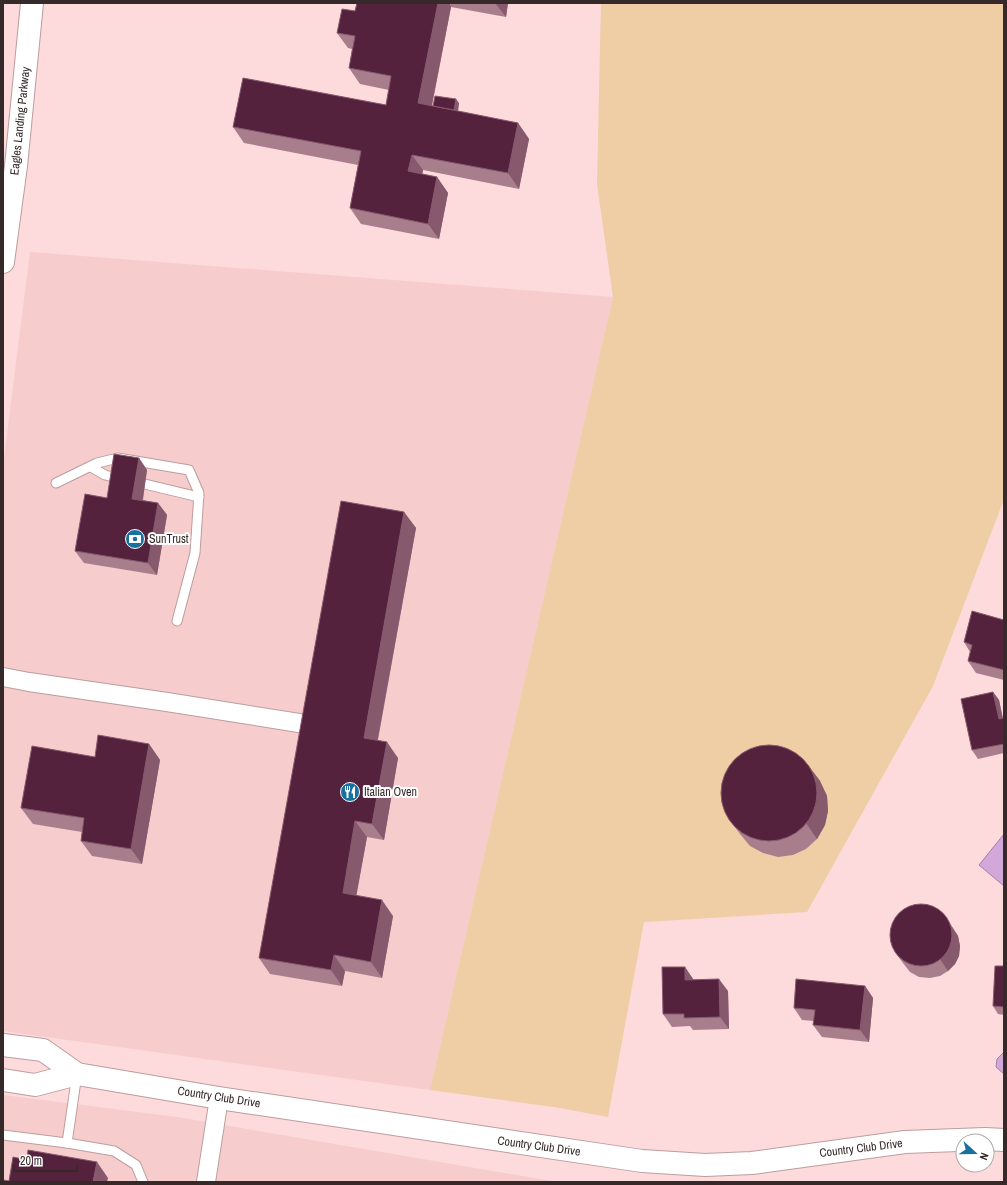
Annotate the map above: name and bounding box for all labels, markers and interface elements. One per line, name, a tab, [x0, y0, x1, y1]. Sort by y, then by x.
street label: Eagles Landing Parkway	[6, 66, 34, 176]
bank icon: SunTrust	[124, 528, 146, 550]
place label: SunTrust	[149, 531, 189, 547]
restaurant icon: Italian Oven	[339, 781, 361, 803]
place label: Italian Oven	[364, 784, 417, 800]
street label: Country Club Drive	[176, 1083, 262, 1111]
street label: Country Club Drive	[496, 1132, 582, 1160]
north arrow	[955, 1133, 995, 1173]
street label: Country Club Drive	[819, 1135, 903, 1161]
scale bar	[14, 1147, 77, 1173]
text: N	[977, 1151, 992, 1162]
text: 20 m	[20, 1153, 42, 1169]

